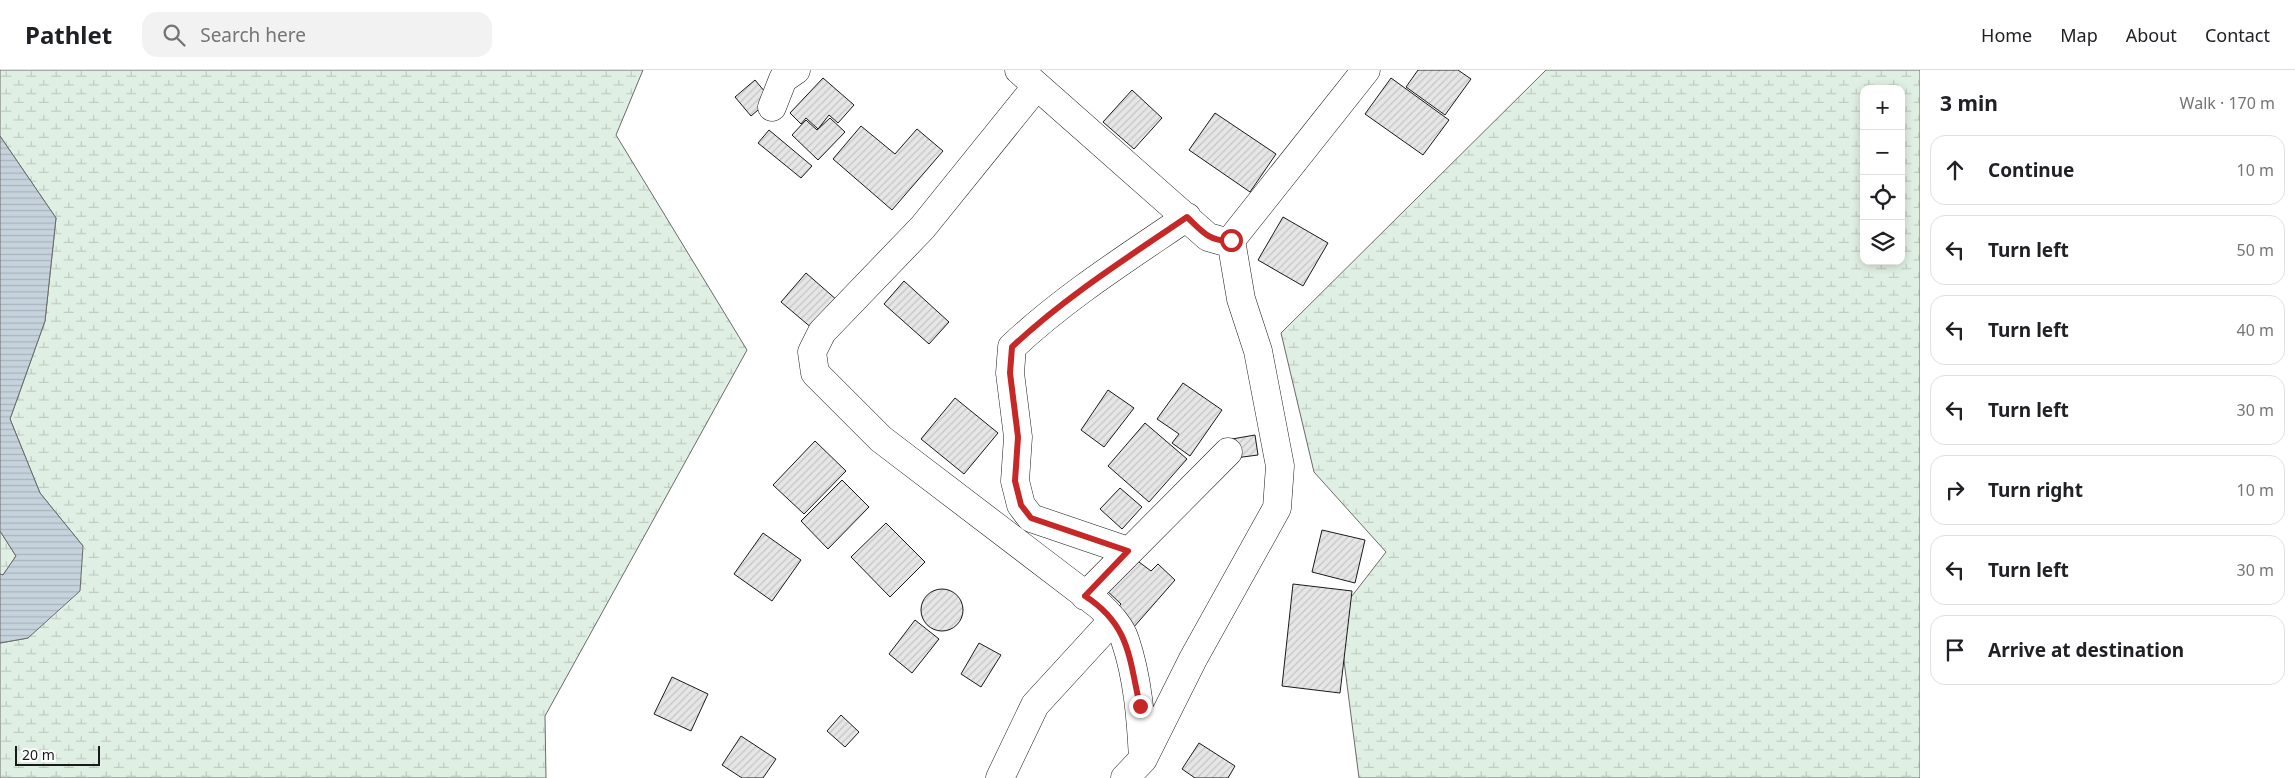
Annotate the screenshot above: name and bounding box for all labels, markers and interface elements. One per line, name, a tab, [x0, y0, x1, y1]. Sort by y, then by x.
search box	[142, 12, 492, 57]
text: Pathlet	[25, 18, 112, 51]
icon: search	[160, 21, 188, 49]
text: Search here	[200, 22, 306, 48]
text: Home	[1981, 23, 2032, 47]
text: Map	[2060, 23, 2098, 47]
text: About	[2126, 23, 2177, 47]
text: Contact	[2205, 23, 2270, 47]
map controls	[1860, 85, 1905, 265]
button: +	[1860, 85, 1905, 130]
text: 3 min	[1940, 89, 1998, 117]
text: Walk · 170 m	[2180, 92, 2275, 114]
button: −	[1860, 130, 1905, 175]
icon: ahead	[1941, 156, 1969, 184]
text: Continue	[1988, 157, 2074, 183]
text: 10 m	[2237, 159, 2274, 181]
button: locate	[1860, 175, 1905, 220]
button: layers	[1860, 220, 1905, 265]
route start	[1220, 229, 1243, 252]
icon: left	[1941, 236, 1969, 264]
text: Turn left	[1988, 237, 2069, 263]
text: 50 m	[2237, 239, 2274, 261]
icon: left	[1941, 316, 1969, 344]
text: Turn left	[1988, 317, 2069, 343]
text: 40 m	[2237, 319, 2274, 341]
icon: left	[1941, 396, 1969, 424]
text: Turn left	[1988, 397, 2069, 423]
text: 30 m	[2237, 399, 2274, 421]
icon: right	[1941, 476, 1969, 504]
text: Turn right	[1988, 477, 2083, 503]
text: 10 m	[2237, 479, 2274, 501]
icon: left	[1941, 556, 1969, 584]
text: Turn left	[1988, 557, 2069, 583]
text: 30 m	[2237, 559, 2274, 581]
icon: arrive	[1941, 636, 1969, 664]
text: Arrive at destination	[1988, 637, 2184, 663]
route end	[1129, 695, 1152, 718]
scale bar	[15, 743, 100, 766]
text: 20 m	[22, 745, 55, 764]

